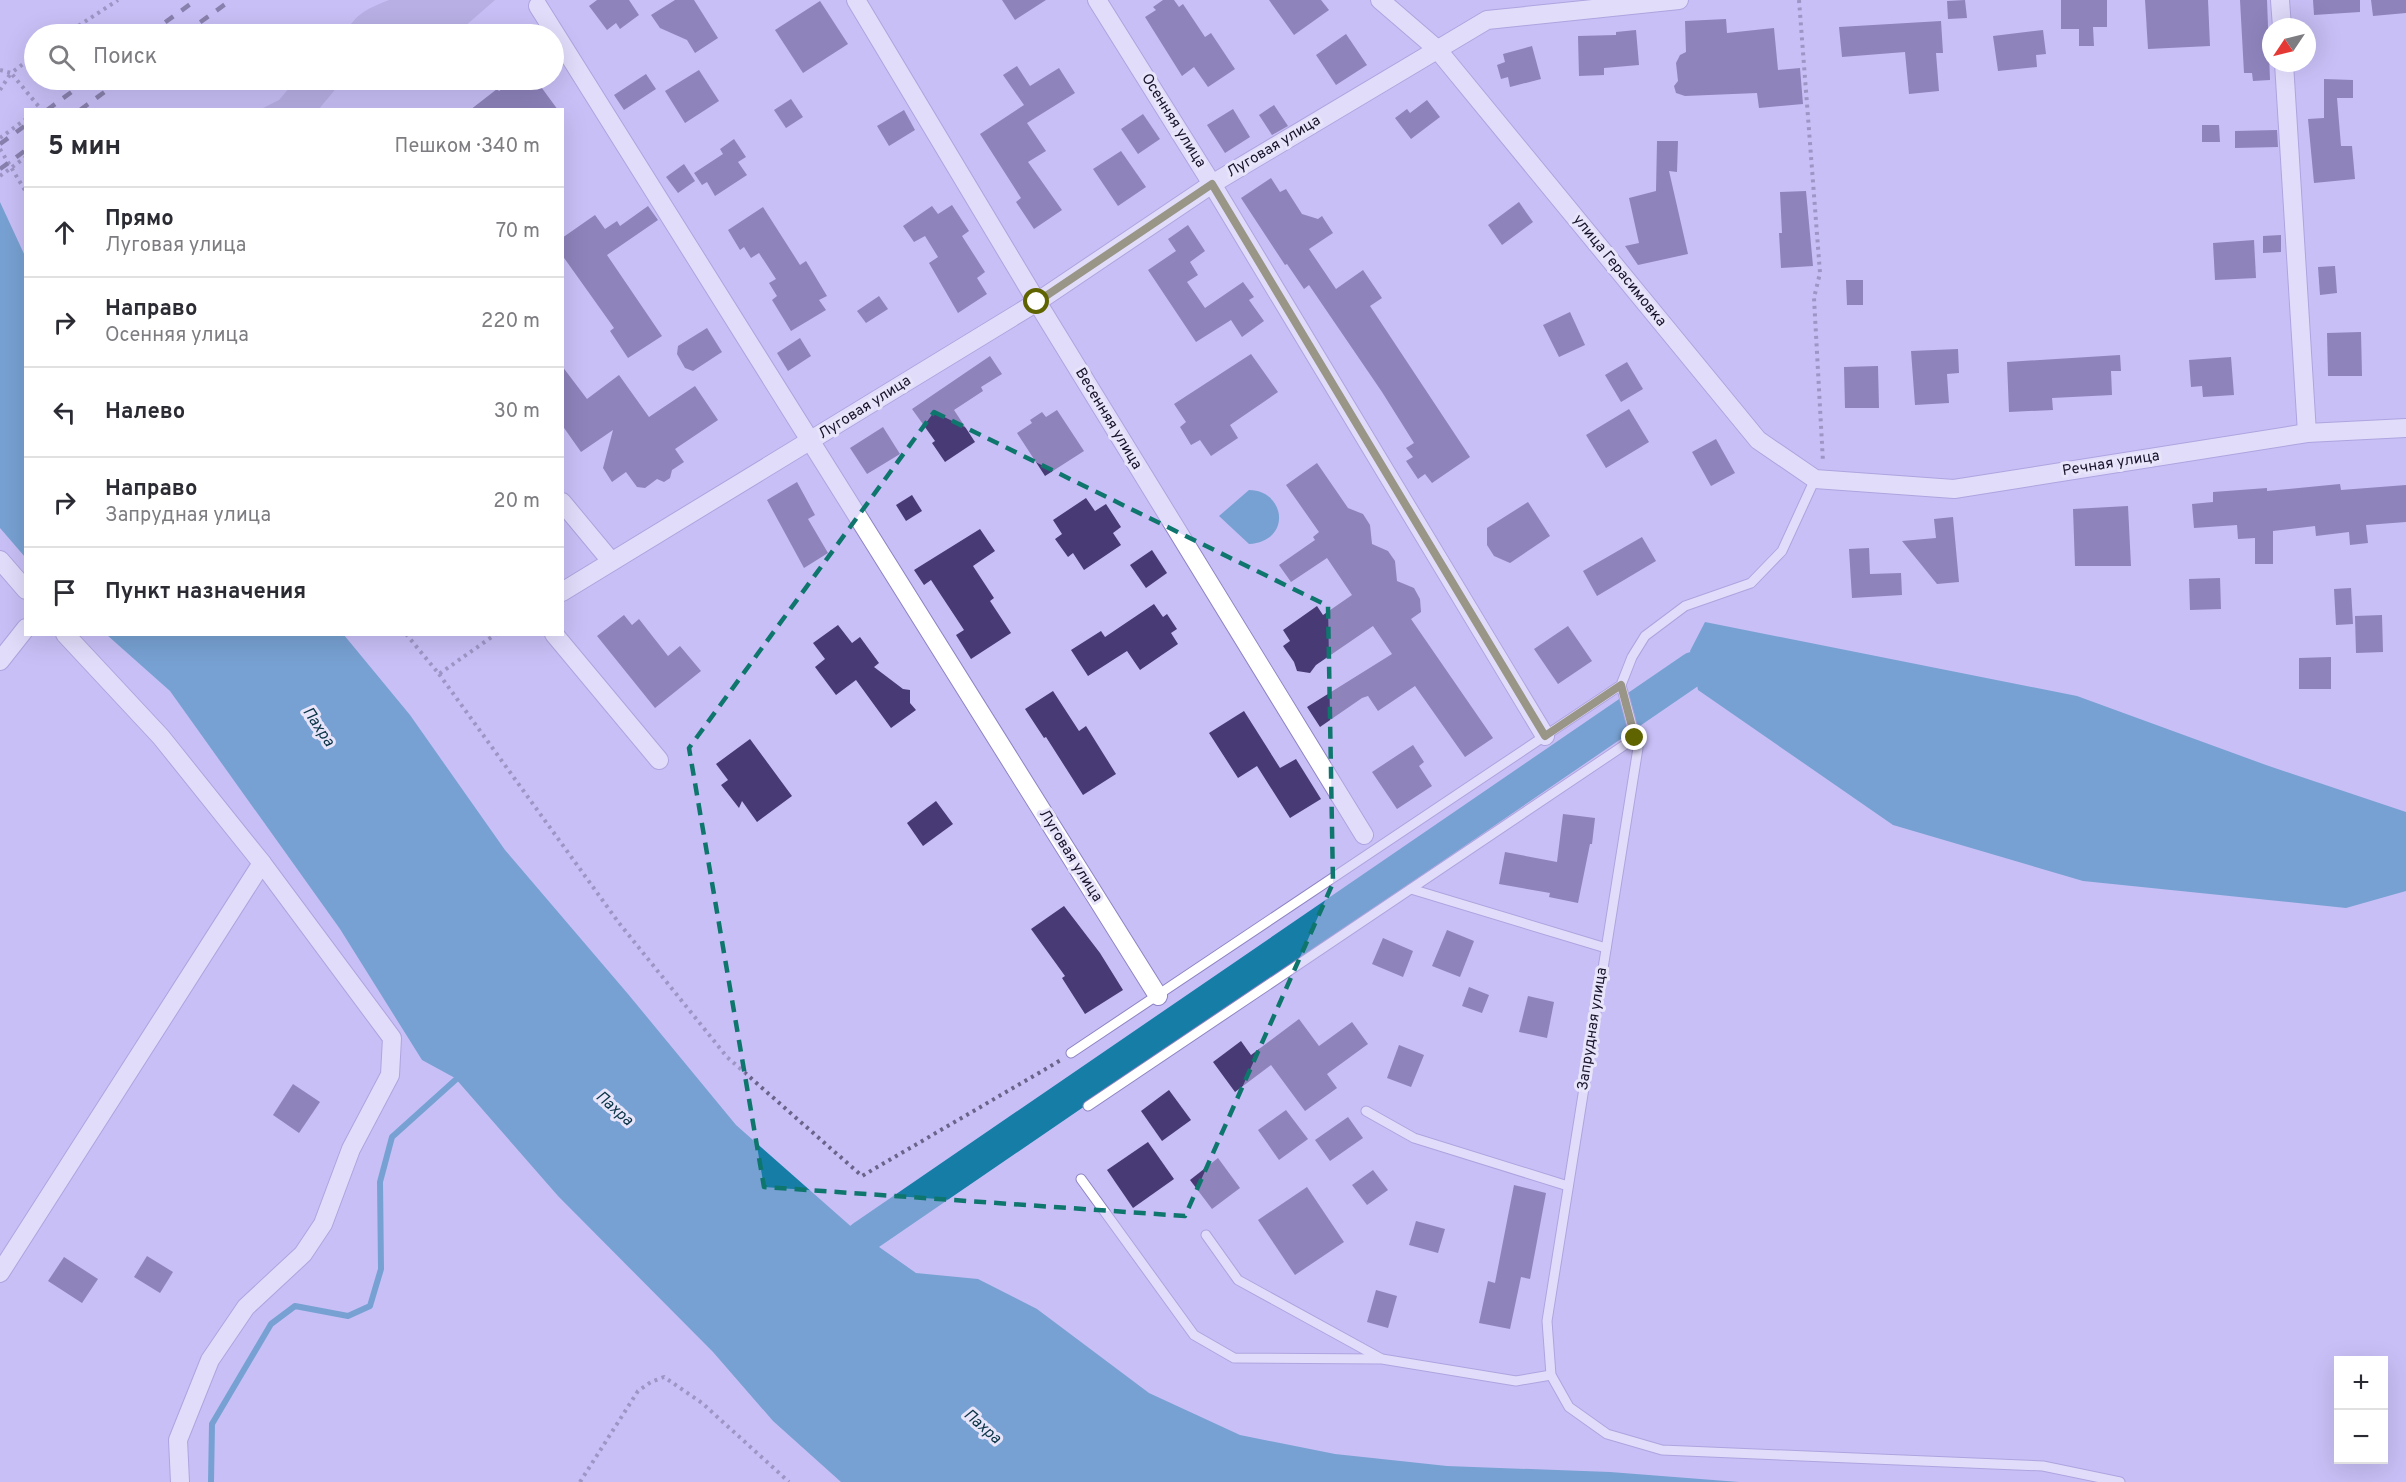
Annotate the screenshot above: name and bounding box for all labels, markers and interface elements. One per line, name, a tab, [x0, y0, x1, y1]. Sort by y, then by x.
north arrow	[2262, 18, 2316, 72]
search box	[24, 24, 564, 90]
icon: search	[45, 41, 78, 74]
text: Поиск	[93, 44, 157, 71]
street label: Осенняя улица	[1136, 70, 1210, 172]
street label: Луговая улица	[1224, 112, 1324, 182]
text: 5 мин	[48, 131, 121, 164]
text: Пешком · 340 m	[395, 134, 540, 160]
text: Прямо	[105, 206, 174, 233]
street label: улица Герасимовка	[1568, 211, 1670, 331]
icon: ahead	[48, 216, 81, 249]
text: 70 m	[496, 219, 540, 245]
text: Луговая улица	[105, 233, 246, 259]
route start	[1023, 288, 1049, 314]
text: Направо	[105, 296, 197, 323]
icon: right	[48, 306, 81, 339]
text: 220 m	[481, 309, 540, 335]
text: Осенняя улица	[105, 323, 249, 349]
street label: Весенняя улица	[1070, 365, 1146, 473]
street label: Луговая улица	[815, 372, 915, 444]
icon: left	[48, 396, 81, 429]
text: Налево	[105, 399, 185, 426]
text: 30 m	[494, 399, 540, 425]
street label: Речная улица	[2061, 447, 2161, 481]
text: Направо	[105, 476, 197, 503]
icon: right	[48, 486, 81, 519]
text: 20 m	[493, 489, 540, 515]
text: Запрудная улица	[105, 503, 271, 529]
icon: arrive	[48, 576, 81, 609]
text: Пункт назначения	[105, 579, 306, 606]
water label: Пахра	[298, 703, 339, 751]
route end	[1621, 724, 1647, 750]
street label: Луговая улица	[1034, 806, 1106, 906]
street label: Запрудная улица	[1574, 966, 1612, 1092]
water label: Пахра	[591, 1087, 638, 1131]
map controls	[2334, 1356, 2388, 1464]
button: +	[2334, 1356, 2388, 1410]
water label: Пахра	[959, 1405, 1006, 1449]
button: −	[2334, 1410, 2388, 1464]

